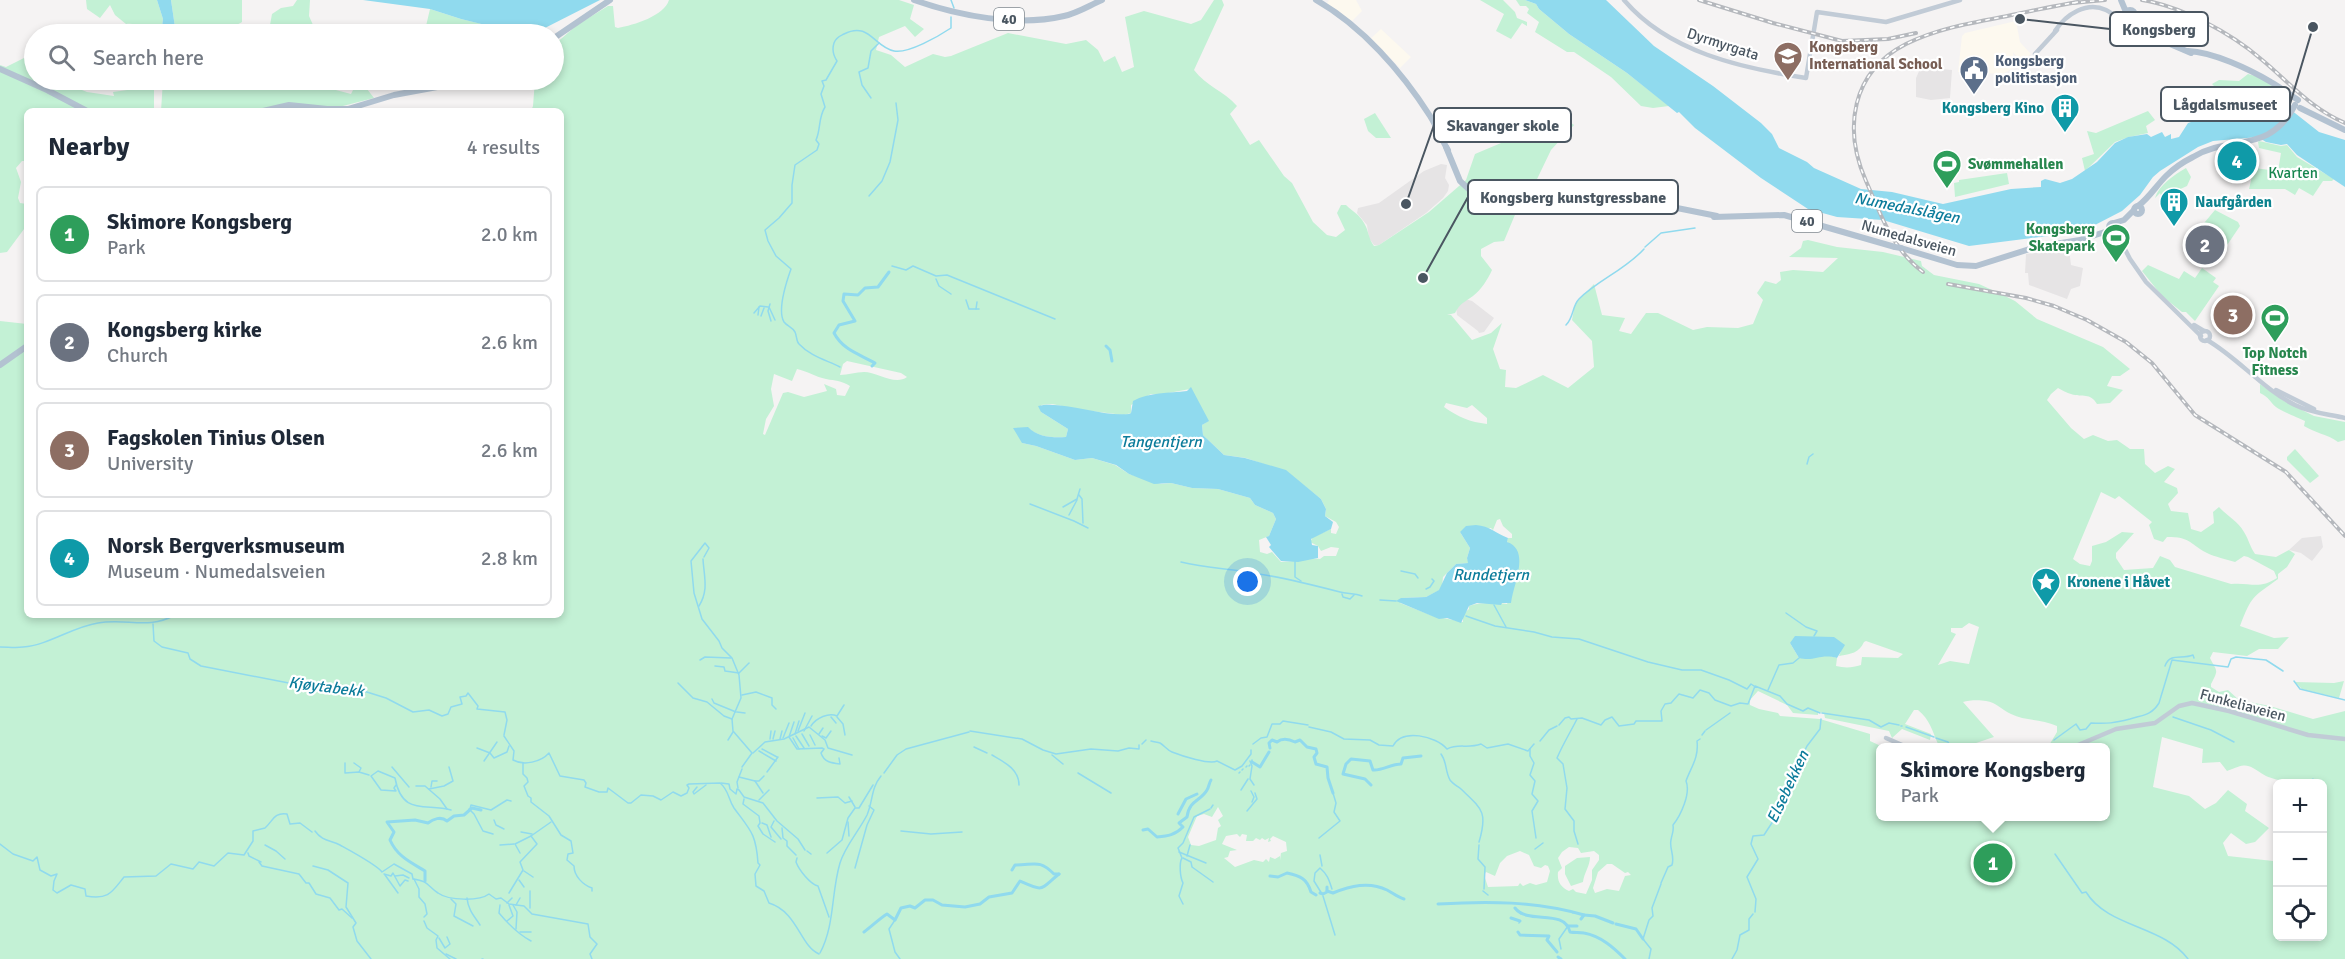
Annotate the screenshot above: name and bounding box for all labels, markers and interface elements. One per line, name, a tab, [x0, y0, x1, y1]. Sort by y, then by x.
road number: 40	[994, 8, 1024, 30]
callout: Kongsberg	[2110, 12, 2208, 46]
text: Kongsberg	[2122, 20, 2196, 40]
search box	[24, 24, 564, 90]
street label: Dyrmyrgata	[1685, 24, 1761, 64]
place label: Kongsberg International School	[1809, 38, 1943, 73]
school or university icon: Kongsberg International School	[1772, 40, 1804, 82]
icon: search	[45, 41, 78, 74]
text: Search here	[93, 44, 204, 71]
place label: Kongsberg politistasjon	[1995, 52, 2077, 87]
public building icon: Kongsberg politistasjon	[1958, 54, 1990, 96]
callout: Lågdalsmuseet	[2161, 87, 2290, 121]
building icon: Kongsberg Kino	[2049, 92, 2081, 134]
text: Lågdalsmuseet	[2173, 95, 2277, 115]
place label: Kongsberg Kino	[1942, 99, 2044, 117]
callout: Skavanger skole	[1434, 108, 1571, 142]
text: Skavanger skole	[1447, 116, 1559, 136]
text: Nearby	[48, 131, 129, 163]
text: 4 results	[467, 135, 540, 160]
pin: 4	[2218, 138, 2256, 184]
sports icon: Svømmehallen	[1931, 148, 1963, 190]
place label: Svømmehallen	[1968, 155, 2063, 173]
park label: Kvarten	[2268, 164, 2318, 182]
callout: Kongsberg kunstgressbane	[1468, 180, 1678, 214]
building icon: Naufgården	[2158, 186, 2190, 228]
text: Kongsberg kunstgressbane	[1480, 188, 1666, 208]
water label: Numedalslågen	[1853, 188, 1962, 228]
place label: Naufgården	[2195, 193, 2272, 211]
text: Skimore Kongsberg	[107, 208, 292, 235]
road number: 40	[1792, 210, 1822, 232]
street label: Numedalsveien	[1859, 216, 1959, 260]
place label: Kongsberg Skatepark	[2026, 220, 2095, 255]
text: 1	[64, 222, 75, 247]
text: 2.0 km	[481, 222, 538, 247]
sports icon: Kongsberg Skatepark	[2100, 222, 2132, 264]
pin: 2	[2186, 222, 2224, 268]
text: Park	[107, 235, 145, 260]
pin: 3	[2214, 292, 2252, 338]
sports icon: Top Notch Fitness	[2259, 302, 2291, 344]
text: Kongsberg kirke	[107, 316, 262, 343]
text: 2	[64, 330, 75, 355]
text: 2.6 km	[481, 330, 538, 355]
text: Church	[107, 343, 168, 368]
place label: Top Notch Fitness	[2243, 344, 2307, 379]
text: Fagskolen Tinius Olsen	[107, 424, 325, 451]
water label: Tangentjern	[1120, 432, 1203, 452]
text: 3	[64, 438, 75, 463]
text: 2.6 km	[481, 438, 538, 463]
text: University	[107, 451, 193, 476]
text: Norsk Bergverksmuseum	[107, 532, 345, 559]
text: 4	[64, 546, 75, 571]
text: 2.8 km	[481, 546, 538, 571]
text: Museum · Numedalsveien	[107, 559, 326, 584]
water label: Rundetjern	[1453, 565, 1530, 585]
place icon: Kronene i Håvet	[2030, 566, 2062, 608]
your location	[1233, 567, 1262, 596]
place label: Kronene i Håvet	[2067, 573, 2171, 591]
water label: Kjøytabekk	[287, 672, 367, 702]
street label: Funkeliaveien	[2198, 685, 2288, 725]
popup	[1876, 743, 2110, 821]
water label: Elsebekken	[1763, 746, 1814, 826]
text: Skimore Kongsberg	[1900, 756, 2086, 783]
map controls	[2273, 779, 2327, 941]
button: +	[2273, 779, 2327, 833]
text: Park	[1900, 783, 1939, 808]
button: −	[2273, 833, 2327, 887]
pin: 1	[1974, 840, 2012, 886]
button: locate	[2273, 887, 2327, 941]

